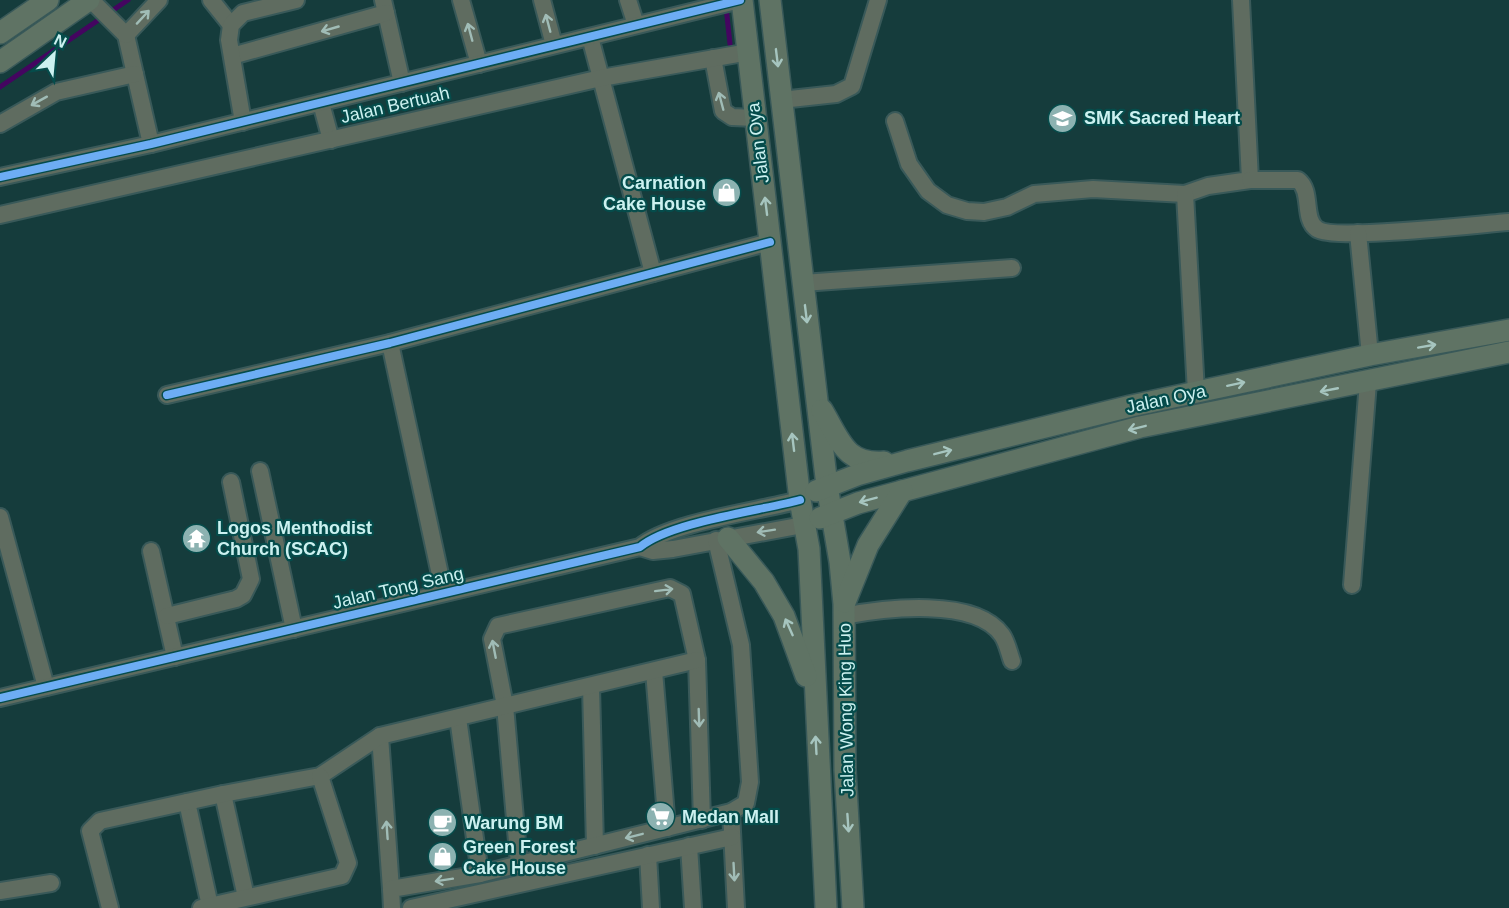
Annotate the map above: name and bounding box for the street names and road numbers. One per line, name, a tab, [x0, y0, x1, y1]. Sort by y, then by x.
street label: Jalan Bertuah	[339, 83, 451, 127]
street label: Jalan Oya	[743, 101, 773, 184]
street label: Jalan Oya	[1124, 381, 1209, 417]
street label: Jalan Tong Sang	[331, 563, 465, 613]
street label: Jalan Wong King Huo	[834, 623, 858, 797]

